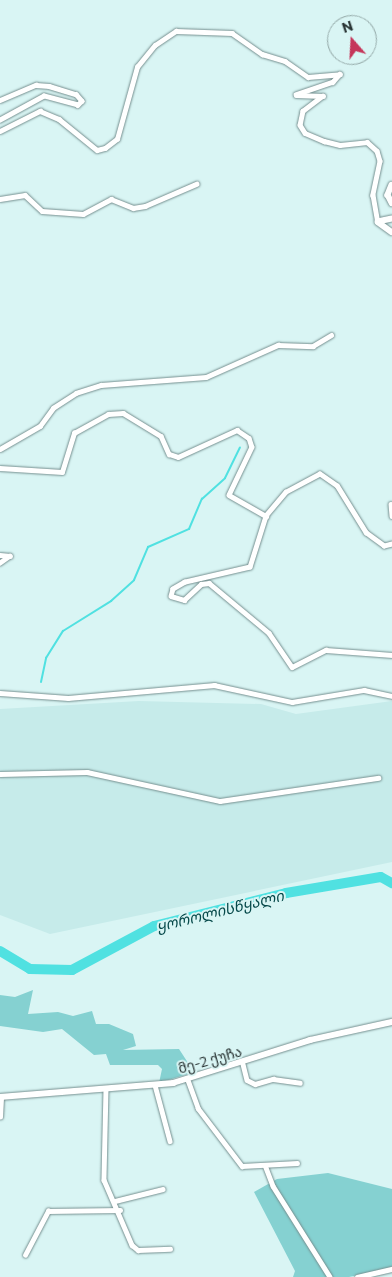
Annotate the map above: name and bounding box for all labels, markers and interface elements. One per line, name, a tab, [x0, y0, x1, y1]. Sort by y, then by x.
north arrow	[327, 15, 377, 65]
text: N	[340, 17, 355, 36]
water label: ყოროლისწყალი	[155, 887, 285, 935]
street label: მე-2 ქუჩა	[176, 1043, 244, 1077]

